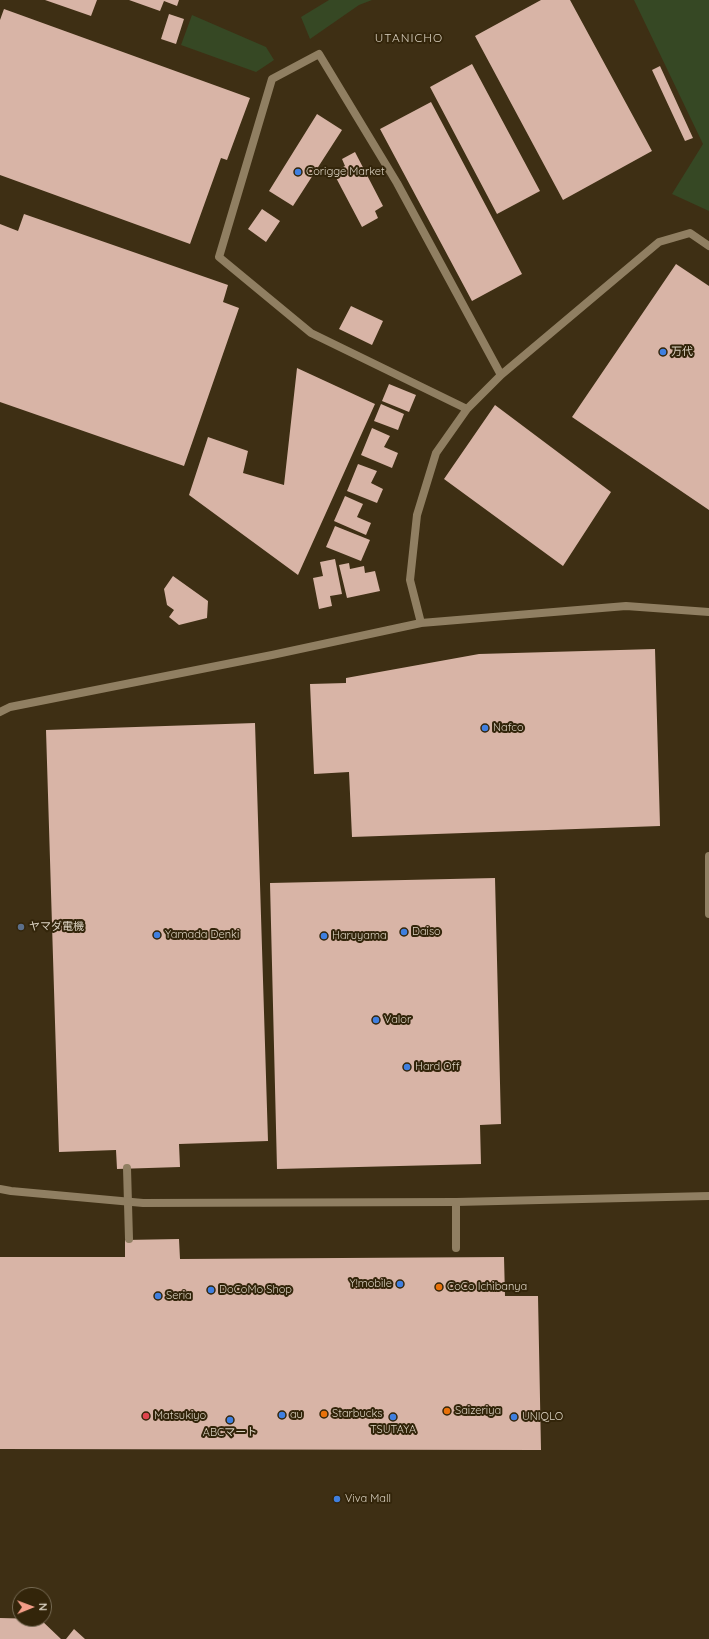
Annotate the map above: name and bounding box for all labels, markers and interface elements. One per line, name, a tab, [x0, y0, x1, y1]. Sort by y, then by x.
district label: UTANICHO	[375, 31, 443, 45]
place label: Corigge Market	[306, 165, 385, 179]
marker: Corigge Market	[293, 167, 303, 177]
place label: 万代	[671, 345, 693, 359]
marker: 万代	[658, 347, 668, 357]
place label: Nafco	[493, 721, 524, 735]
marker: Nafco	[480, 723, 490, 733]
place label: ヤマダ電機	[29, 920, 84, 934]
marker: ヤマダ電機	[16, 922, 26, 932]
place label: Daiso	[412, 925, 441, 939]
marker: Daiso	[399, 927, 409, 937]
place label: Yamada Denki	[165, 928, 239, 942]
place label: Haruyama	[332, 929, 387, 943]
marker: Yamada Denki	[152, 930, 162, 940]
marker: Haruyama	[319, 931, 329, 941]
place label: Valor	[384, 1013, 411, 1027]
marker: Valor	[371, 1015, 381, 1025]
place label: Hard Off	[415, 1060, 460, 1074]
marker: Hard Off	[402, 1062, 412, 1072]
place label: Y!mobile	[349, 1277, 392, 1291]
marker: Y!mobile	[395, 1279, 405, 1289]
place label: CoCo Ichibanya	[447, 1280, 527, 1294]
marker: CoCo Ichibanya	[434, 1282, 444, 1292]
place label: DoCoMo Shop	[219, 1283, 292, 1297]
marker: DoCoMo Shop	[206, 1285, 216, 1295]
place label: Seria	[166, 1289, 192, 1303]
marker: Seria	[153, 1291, 163, 1301]
place label: Saizeriya	[455, 1404, 501, 1418]
marker: Saizeriya	[442, 1406, 452, 1416]
place label: Starbucks	[332, 1407, 382, 1421]
place label: au	[290, 1408, 303, 1422]
place label: Matsukiyo	[154, 1409, 206, 1423]
marker: Starbucks	[319, 1409, 329, 1419]
marker: au	[277, 1410, 287, 1420]
place label: UNIQLO	[522, 1410, 563, 1424]
marker: Matsukiyo	[141, 1411, 151, 1421]
marker: TSUTAYA	[388, 1412, 398, 1422]
marker: UNIQLO	[509, 1412, 519, 1422]
marker: ABCマート	[225, 1415, 235, 1425]
place label: TSUTAYA	[370, 1423, 416, 1437]
place label: ABCマート	[203, 1426, 257, 1440]
place label: Viva Mall	[345, 1492, 391, 1506]
marker: Viva Mall	[332, 1494, 342, 1504]
north arrow	[12, 1587, 52, 1627]
text: N	[36, 1603, 50, 1611]

